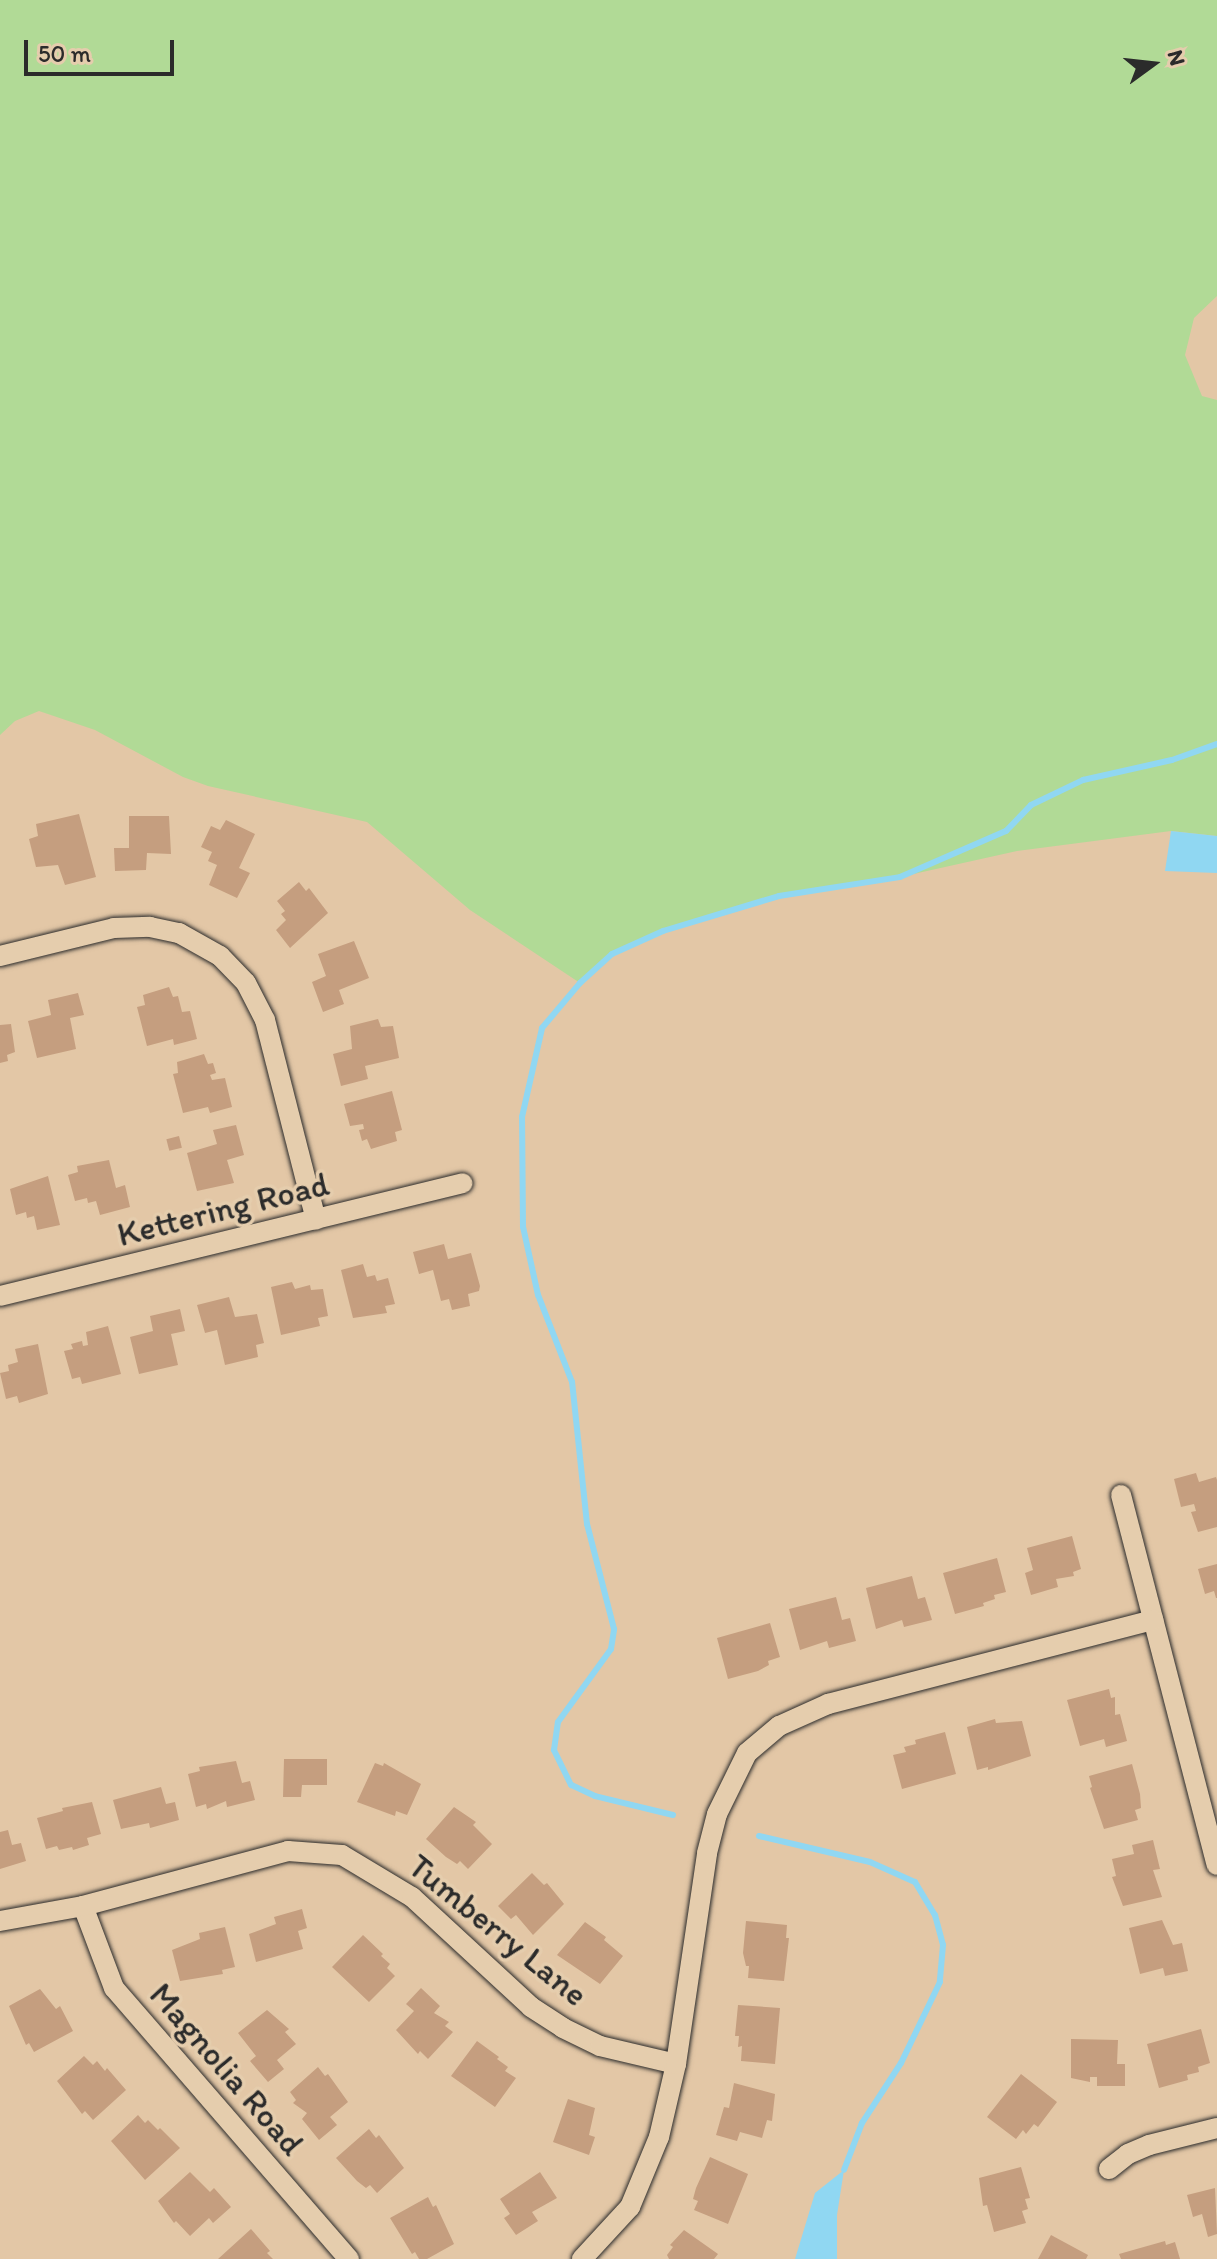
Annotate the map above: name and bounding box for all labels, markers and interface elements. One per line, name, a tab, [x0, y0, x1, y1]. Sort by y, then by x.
scale bar	[28, 24, 178, 74]
north arrow	[1113, 24, 1193, 104]
text: 50 m	[38, 39, 91, 68]
text: N	[1162, 47, 1192, 68]
street label: Kettering Road	[113, 1163, 333, 1255]
street label: Tumberry Lane	[400, 1845, 596, 2015]
street label: Magnolia Road	[141, 1975, 313, 2163]

